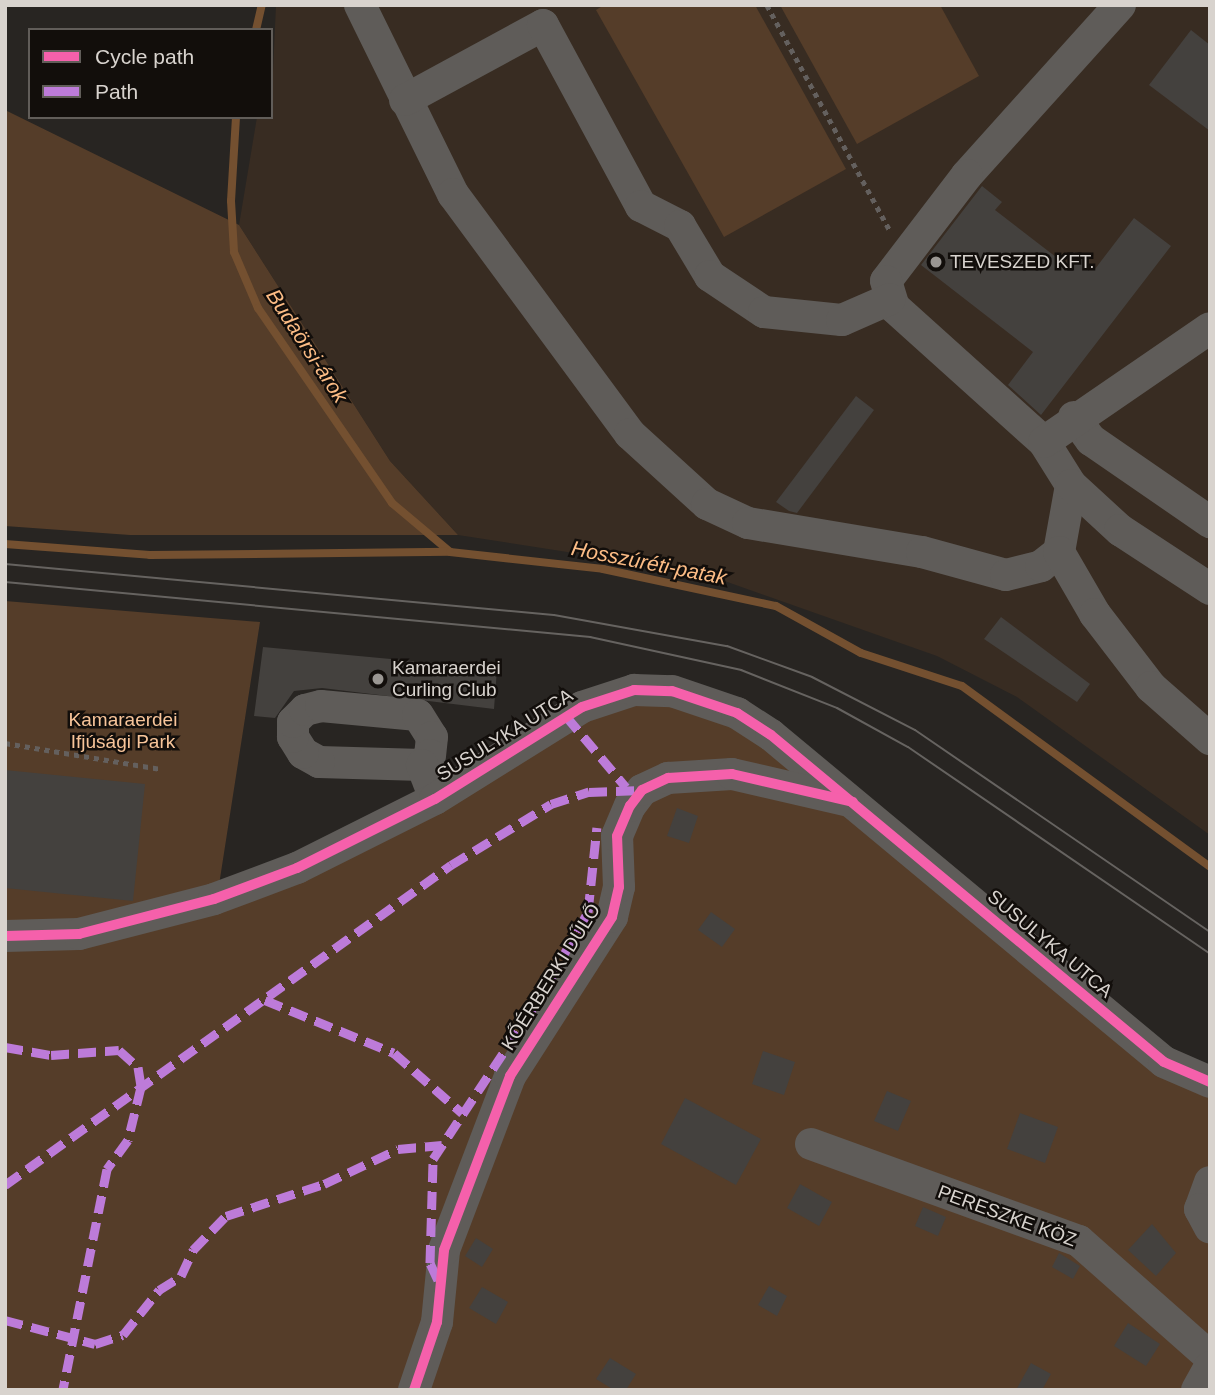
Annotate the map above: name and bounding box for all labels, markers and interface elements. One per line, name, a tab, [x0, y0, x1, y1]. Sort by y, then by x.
legend	[28, 28, 273, 119]
text: Cycle path	[95, 45, 194, 68]
text: Path	[95, 80, 138, 103]
place label: TEVESZED KFT.	[950, 251, 1095, 273]
marker: TEVESZED KFT.	[928, 254, 944, 270]
water label: Budaörsi-árok	[261, 284, 353, 408]
water label: Hosszúréti-patak	[569, 536, 729, 590]
place label: Kamaraerdei Curling Club	[392, 657, 501, 701]
marker: Kamaraerdei Curling Club	[370, 671, 386, 687]
street label: SUSULYKA UTCA	[432, 684, 578, 786]
park label: Kamaraerdei Ifjúsági Park	[69, 709, 177, 753]
street label: SUSULYKA UTCA	[983, 885, 1117, 1003]
street label: KŐÉRBERKI DŰLŐ	[497, 899, 605, 1055]
street label: PERESZKE KÖZ	[935, 1180, 1079, 1252]

